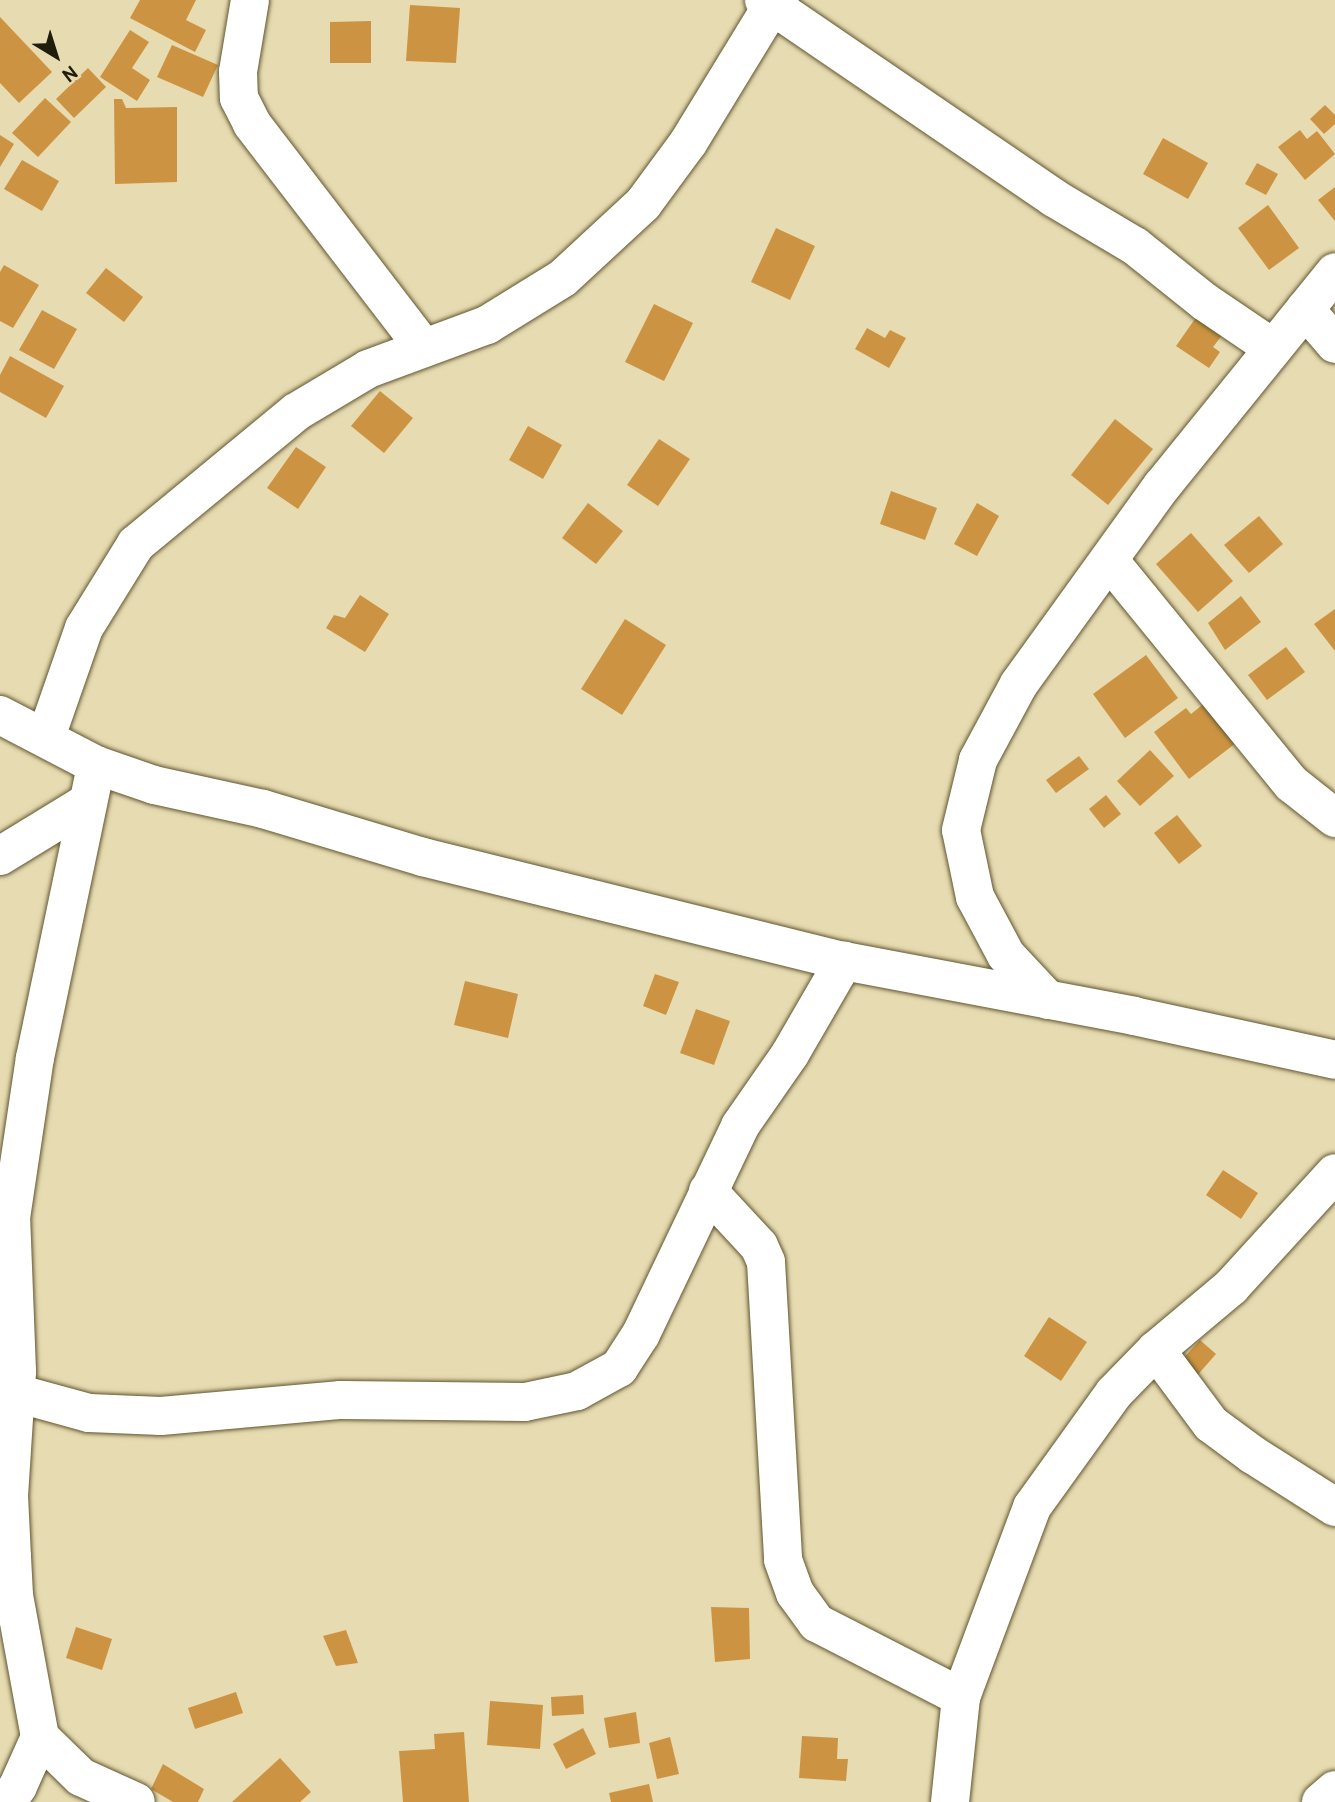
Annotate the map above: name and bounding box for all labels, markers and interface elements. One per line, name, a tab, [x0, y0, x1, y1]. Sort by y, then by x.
north arrow	[21, 21, 91, 91]
text: N	[56, 59, 82, 86]

